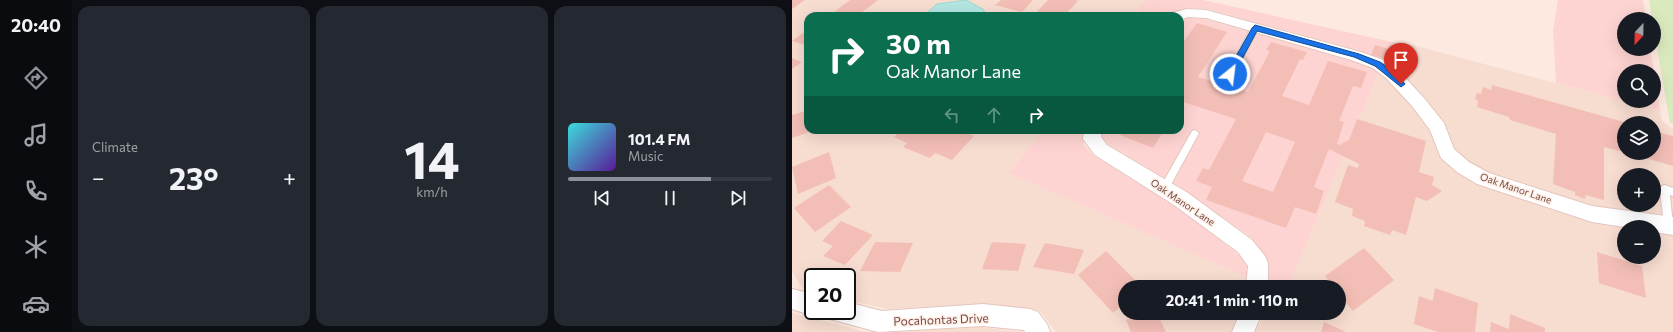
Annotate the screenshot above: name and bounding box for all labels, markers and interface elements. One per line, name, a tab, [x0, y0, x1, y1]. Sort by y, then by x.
north arrow	[1617, 12, 1661, 56]
map controls	[1617, 12, 1661, 264]
text: 20:40	[11, 14, 61, 36]
text: 30 m	[886, 26, 951, 60]
icon: right	[820, 28, 872, 80]
pin	[1384, 43, 1418, 84]
icon: arrive	[1390, 49, 1412, 71]
position arrow	[1209, 53, 1251, 95]
text: Oak Manor Lane	[886, 60, 1021, 82]
icon: directions	[22, 64, 50, 92]
button: search	[1617, 64, 1661, 108]
icon: left	[941, 104, 963, 126]
icon: ahead	[983, 104, 1005, 126]
icon: right	[1025, 104, 1047, 126]
button: layers	[1617, 116, 1661, 160]
icon: music	[22, 121, 50, 149]
text: 14	[404, 126, 460, 190]
text: 101.4 FM	[628, 130, 691, 148]
text: Climate	[92, 139, 138, 155]
text: Music	[628, 148, 663, 164]
text: 23°	[169, 159, 219, 196]
text: −	[92, 164, 105, 191]
text: +	[283, 164, 296, 191]
button: +	[1617, 168, 1661, 212]
street label: Oak Manor Lane	[1479, 170, 1553, 206]
street label: Oak Manor Lane	[1149, 176, 1217, 228]
icon: phone	[22, 177, 50, 205]
text: km/h	[416, 184, 448, 200]
icon: previous	[591, 187, 613, 209]
icon: pause	[659, 187, 681, 209]
icon: next	[727, 187, 749, 209]
button: −	[1617, 220, 1661, 264]
icon: climate	[22, 233, 50, 261]
speed limit sign: 20	[804, 268, 856, 320]
icon: car	[22, 290, 50, 318]
text: 20:41 · 1 min · 110 m	[1166, 291, 1298, 309]
street label: Pocahontas Drive	[893, 310, 989, 328]

